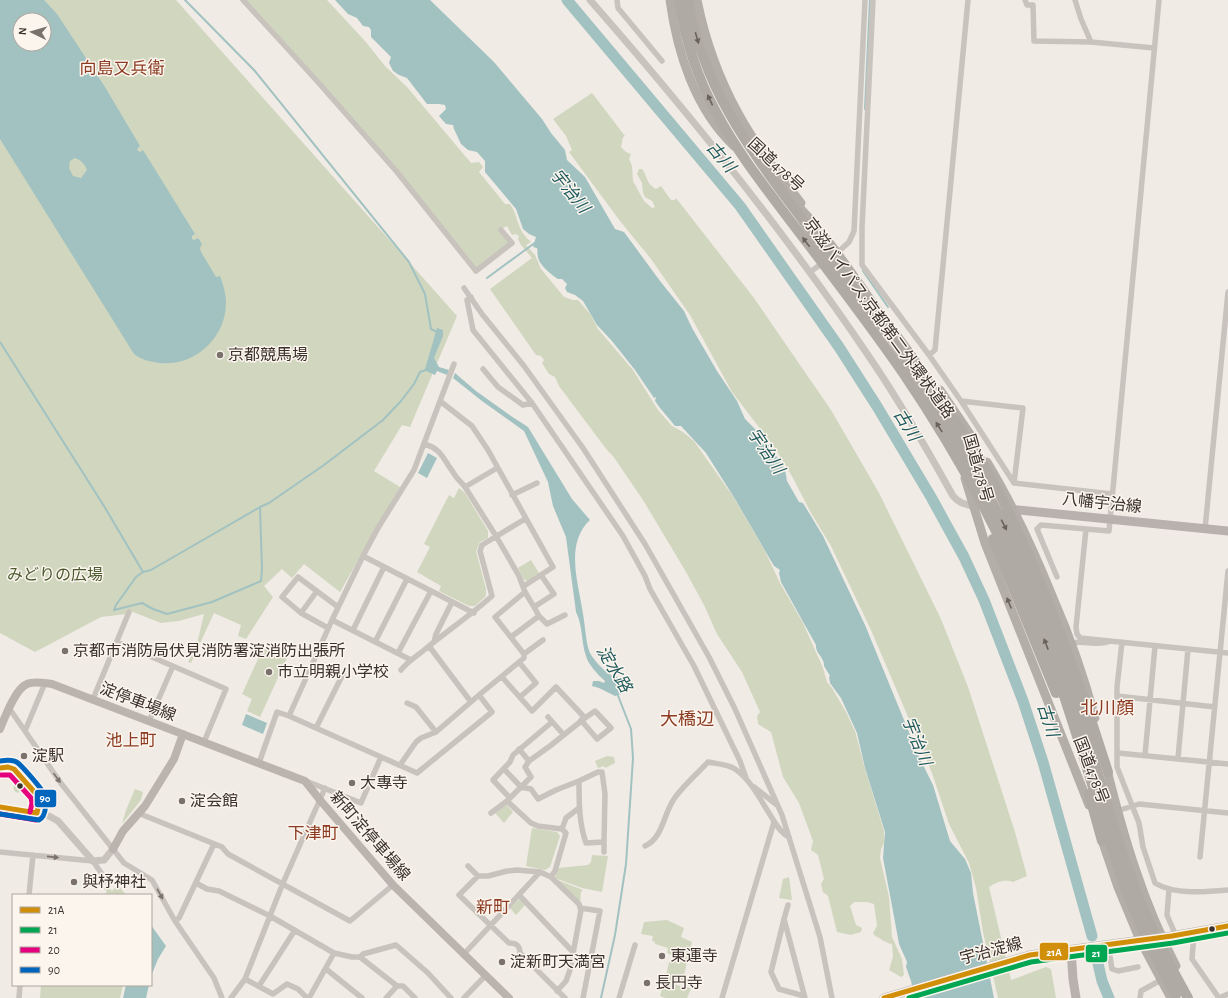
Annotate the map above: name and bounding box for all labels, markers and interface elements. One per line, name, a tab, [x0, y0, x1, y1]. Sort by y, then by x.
north arrow	[12, 12, 52, 52]
text: N	[17, 27, 28, 35]
one-way arrow	[694, 32, 700, 44]
district label: 向島又兵衛	[80, 58, 165, 77]
one-way arrow	[707, 94, 713, 105]
street label: 国道478号	[745, 135, 808, 195]
water label: 古川	[704, 138, 740, 177]
water label: 宇治川	[547, 165, 595, 218]
street label: 京滋バイパス;京都第二外環状道路	[801, 214, 958, 421]
one-way arrow	[802, 236, 810, 247]
place label: 京都競馬場	[228, 346, 308, 363]
marker: 京都競馬場	[215, 350, 225, 360]
water label: 古川	[891, 406, 925, 446]
one-way arrow	[935, 421, 942, 433]
water label: 宇治川	[745, 425, 789, 479]
street label: 国道478号	[961, 432, 996, 504]
street label: 八幡宇治線	[1061, 490, 1143, 515]
one-way arrow	[1001, 519, 1007, 531]
park label: みどりの広場	[7, 566, 103, 583]
one-way arrow	[1006, 597, 1012, 609]
one-way arrow	[1042, 637, 1048, 649]
place label: 京都市消防局伏見消防署淀消防出張所	[73, 642, 345, 659]
water label: 淀水路	[594, 642, 636, 697]
marker: 京都市消防局伏見消防署淀消防出張所	[60, 646, 70, 656]
place label: 市立明親小学校	[277, 663, 389, 680]
marker: 市立明親小学校	[264, 667, 274, 677]
street label: 淀停車場線	[98, 679, 179, 724]
district label: 北川顔	[1080, 698, 1134, 718]
water label: 古川	[1035, 701, 1063, 741]
district label: 大橋辺	[660, 710, 714, 729]
water label: 宇治川	[900, 714, 936, 770]
district label: 池上町	[106, 732, 157, 749]
street label: 国道478号	[1071, 734, 1112, 806]
place label: 淀駅	[32, 748, 64, 764]
marker: 淀駅	[19, 751, 29, 761]
one-way arrow	[53, 772, 61, 783]
place label: 大專寺	[360, 775, 408, 791]
marker: 大專寺	[347, 778, 357, 788]
unlabelled marker	[15, 781, 25, 791]
street label: 新町淀停車場線	[327, 788, 414, 884]
line badge: 90	[34, 789, 57, 808]
text: 90	[39, 793, 51, 804]
place label: 淀会館	[190, 793, 238, 809]
marker: 淀会館	[177, 796, 187, 806]
district label: 下津町	[288, 825, 339, 842]
one-way arrow	[47, 853, 59, 860]
place label: 與杼神社	[82, 873, 146, 890]
marker: 與杼神社	[69, 877, 79, 887]
one-way arrow	[157, 888, 164, 900]
legend	[12, 894, 152, 986]
district label: 新町	[476, 898, 510, 916]
text: 21A	[48, 904, 65, 916]
text: 21	[48, 924, 58, 936]
unlabelled marker	[1207, 924, 1217, 934]
street label: 宇治淀線	[958, 934, 1024, 967]
line badge: 21A	[1039, 942, 1069, 961]
text: 20	[48, 944, 60, 956]
line badge: 21	[1085, 944, 1108, 963]
place label: 東運寺	[670, 947, 718, 964]
text: 21A	[1046, 947, 1062, 958]
text: 21	[1091, 948, 1101, 959]
marker: 東運寺	[657, 951, 667, 961]
place label: 淀新町天満宮	[510, 953, 606, 970]
marker: 淀新町天満宮	[497, 957, 507, 967]
text: 90	[48, 964, 60, 976]
place label: 長円寺	[655, 975, 703, 991]
marker: 長円寺	[642, 978, 652, 988]

